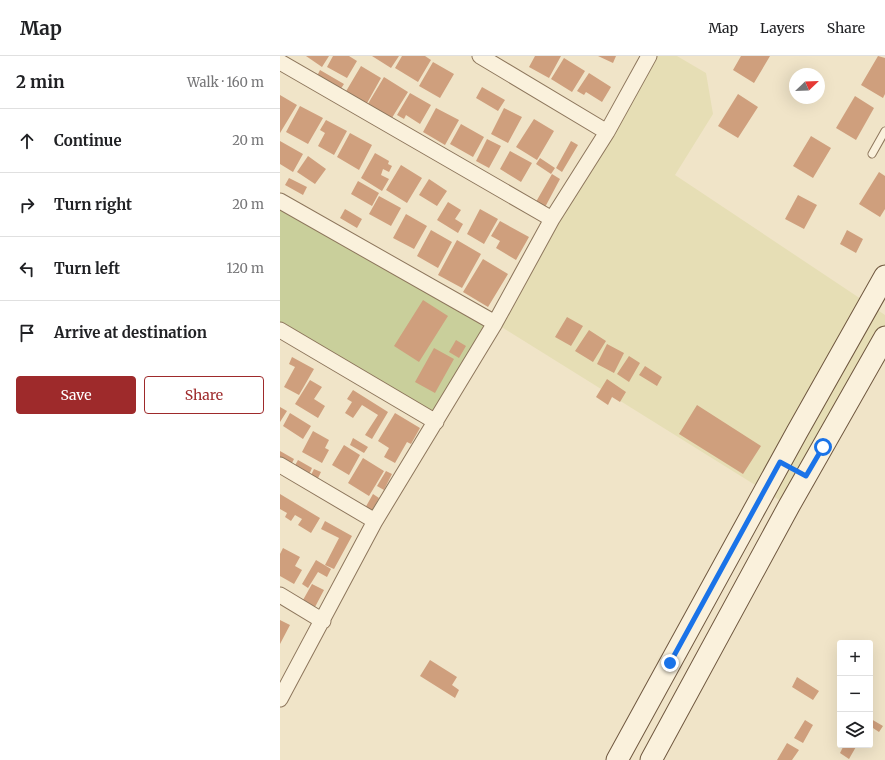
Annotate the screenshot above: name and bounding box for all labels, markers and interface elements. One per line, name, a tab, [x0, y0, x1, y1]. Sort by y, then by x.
text: Map	[20, 16, 62, 40]
text: Map	[708, 19, 738, 37]
text: Layers	[760, 19, 805, 37]
text: Share	[827, 19, 865, 37]
north arrow	[789, 68, 825, 104]
text: 2 min	[16, 71, 64, 93]
text: Walk · 160 m	[187, 74, 264, 91]
icon: ahead	[16, 130, 38, 152]
text: Continue	[54, 131, 122, 150]
text: 20 m	[232, 132, 264, 149]
icon: right	[16, 194, 38, 216]
text: Turn right	[54, 195, 132, 214]
text: 20 m	[232, 196, 264, 213]
icon: left	[16, 258, 38, 280]
text: Turn left	[54, 259, 120, 278]
text: 120 m	[226, 260, 264, 277]
icon: arrive	[16, 322, 38, 344]
text: Arrive at destination	[54, 323, 207, 342]
button: Save	[16, 376, 136, 414]
button: Share	[144, 376, 264, 414]
route start	[814, 438, 832, 456]
map controls	[837, 640, 873, 748]
button: +	[837, 640, 873, 676]
route end	[661, 654, 679, 672]
button: −	[837, 676, 873, 712]
button: layers	[837, 712, 873, 748]

